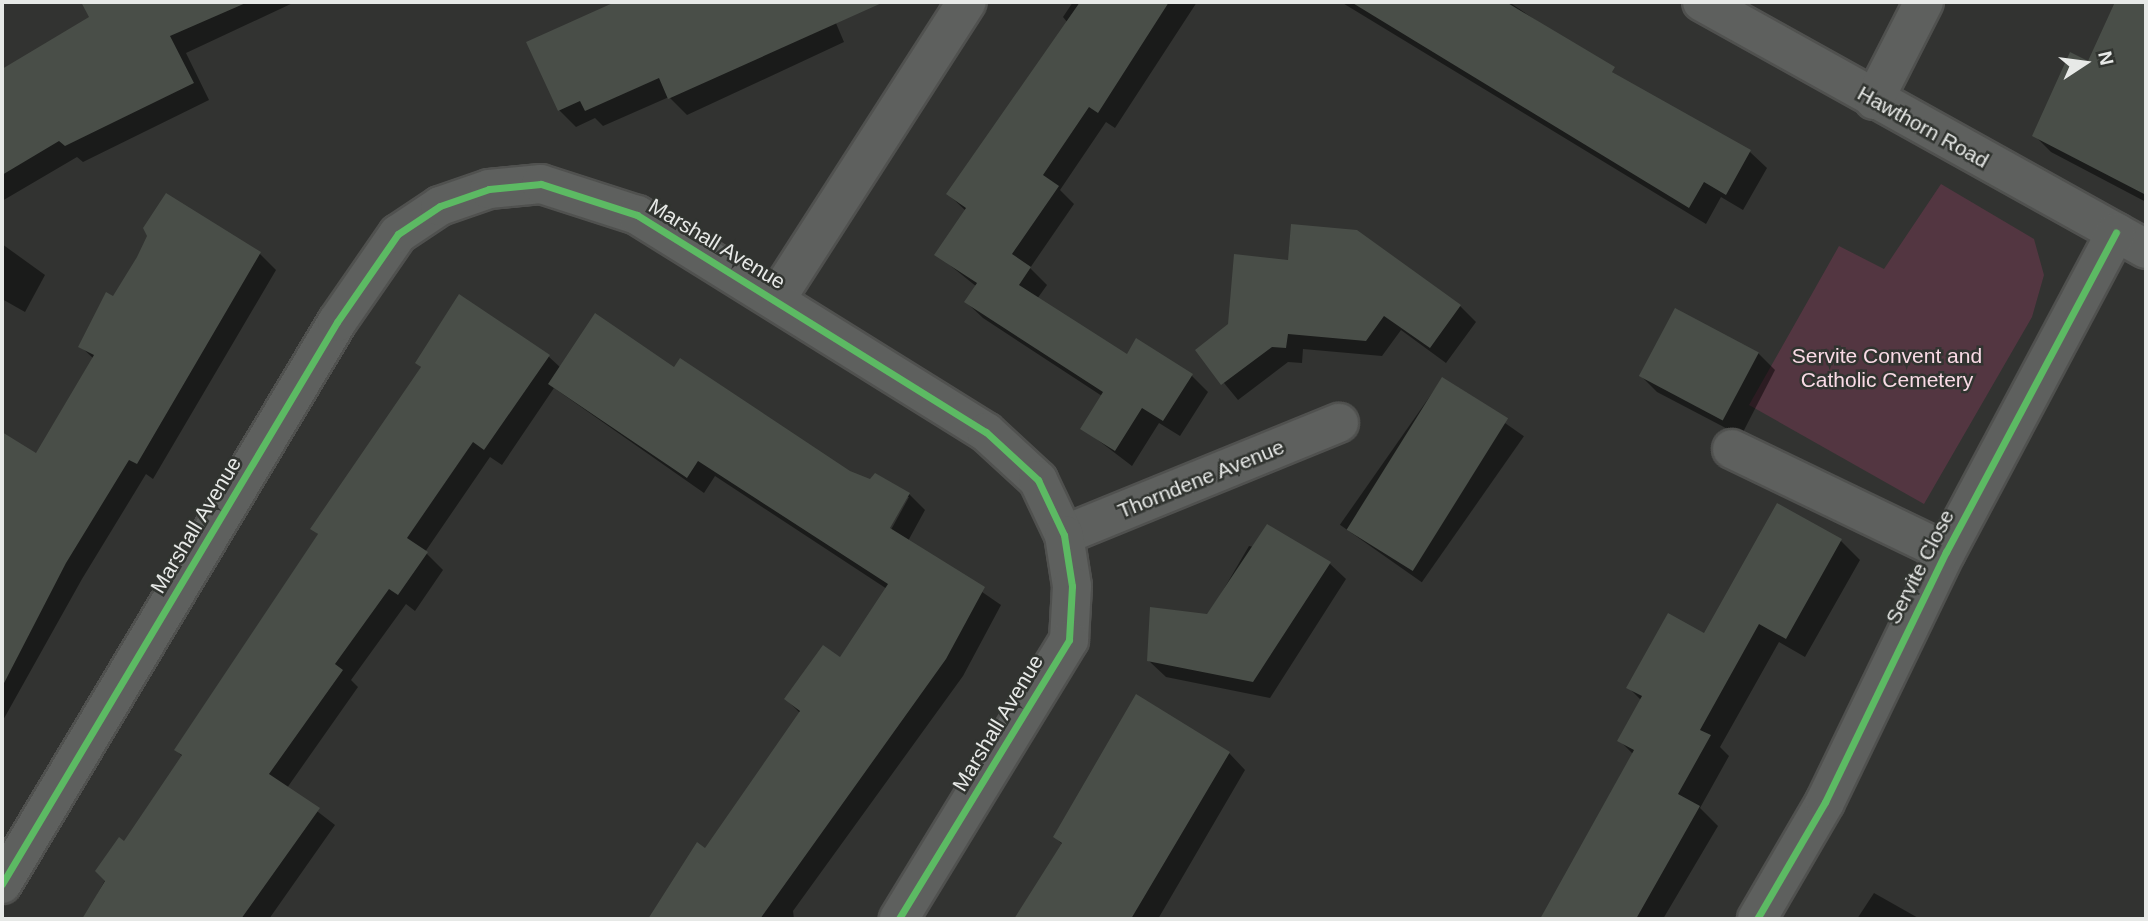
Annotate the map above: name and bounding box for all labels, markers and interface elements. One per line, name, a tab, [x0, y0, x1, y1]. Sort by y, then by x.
north arrow	[2050, 28, 2120, 98]
text: N	[2094, 49, 2118, 67]
street label: Hawthorn Road	[1853, 81, 1993, 173]
street label: Marshall Avenue	[644, 193, 790, 295]
park label: Servite Convent and Catholic Cemetery	[1792, 343, 1982, 393]
street label: Thorndene Avenue	[1114, 434, 1288, 524]
street label: Marshall Avenue	[145, 452, 247, 598]
street label: Servite Close	[1880, 506, 1960, 628]
street label: Marshall Avenue	[947, 650, 1049, 796]

